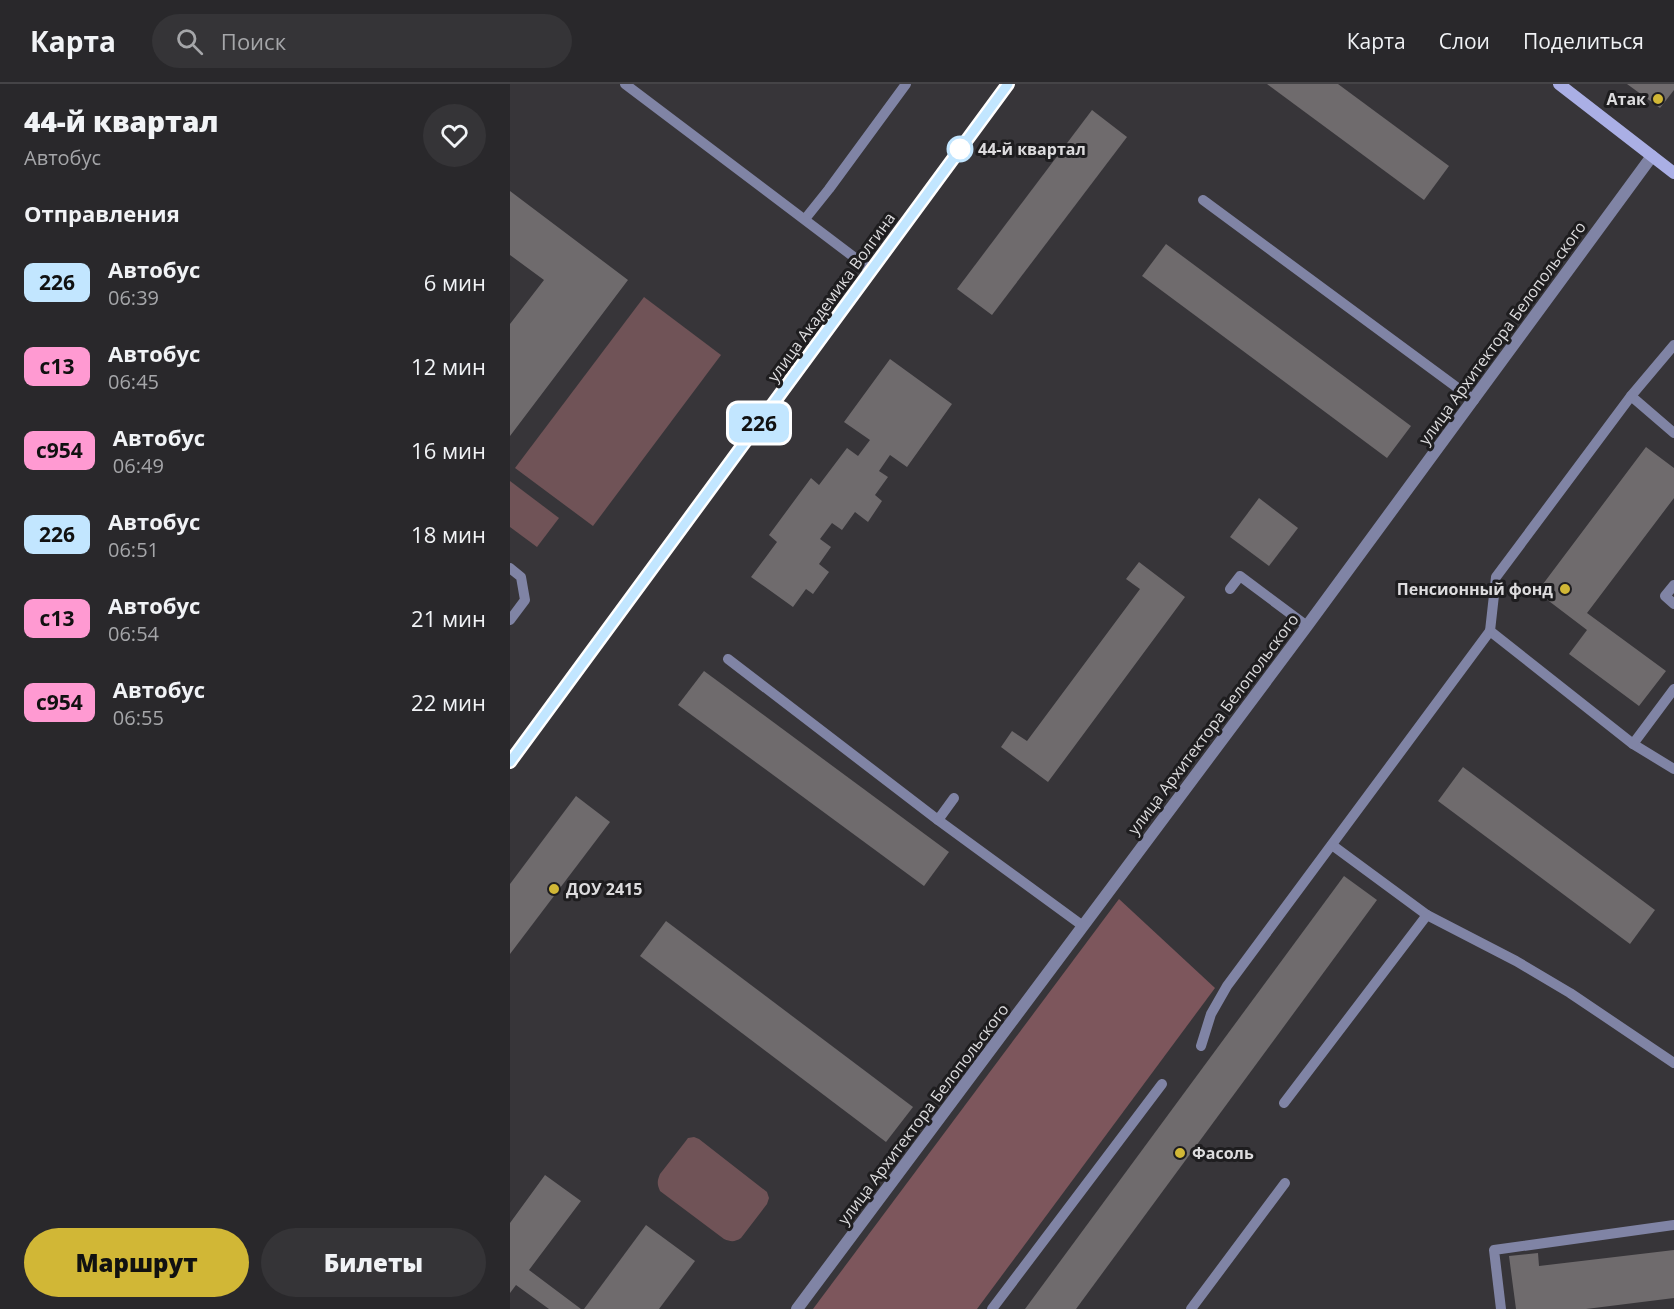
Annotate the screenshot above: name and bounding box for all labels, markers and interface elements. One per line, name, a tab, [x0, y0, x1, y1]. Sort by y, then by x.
search box	[152, 14, 572, 68]
text: Карта	[30, 22, 116, 60]
icon: search	[173, 25, 206, 58]
text: Поиск	[221, 26, 286, 56]
text: Карта	[1347, 27, 1406, 55]
text: Слои	[1439, 27, 1490, 55]
text: Поделиться	[1523, 27, 1644, 55]
place label: Атак	[1607, 88, 1646, 110]
marker: Атак	[1651, 92, 1665, 106]
text: 44-й квартал	[24, 102, 219, 140]
button: heart	[423, 104, 486, 167]
marker: 44-й квартал	[947, 136, 973, 162]
place label: 44-й квартал	[978, 138, 1086, 160]
text: Автобус	[24, 144, 101, 171]
text: Отправления	[24, 198, 180, 228]
street label: улица Академика Волгина	[762, 208, 900, 386]
street label: улица Архитектора Белопольского	[1413, 217, 1591, 449]
text: Автобус	[108, 254, 200, 284]
text: 6 мин	[424, 267, 486, 297]
text: 226	[39, 268, 75, 296]
text: 06:39	[108, 284, 159, 311]
text: Автобус	[108, 338, 200, 368]
text: 12 мин	[411, 351, 486, 381]
text: с13	[40, 352, 74, 380]
text: 06:45	[108, 368, 159, 395]
line badge: 226	[724, 404, 794, 442]
text: 226	[741, 409, 777, 437]
text: Автобус	[113, 422, 205, 452]
text: 16 мин	[411, 435, 486, 465]
text: с954	[36, 436, 83, 464]
text: 06:49	[113, 452, 164, 479]
text: Автобус	[108, 506, 200, 536]
text: 18 мин	[411, 519, 486, 549]
text: 226	[39, 520, 75, 548]
text: 06:51	[108, 536, 159, 563]
place label: Пенсионный фонд	[1397, 578, 1553, 600]
marker: Пенсионный фонд	[1558, 582, 1572, 596]
text: Автобус	[108, 590, 200, 620]
text: 21 мин	[411, 603, 486, 633]
text: с13	[40, 604, 74, 632]
street label: улица Архитектора Белопольского	[1123, 609, 1303, 839]
text: 06:54	[108, 620, 159, 647]
text: Автобус	[113, 674, 205, 704]
text: 22 мин	[411, 687, 486, 717]
text: с954	[36, 688, 83, 716]
text: 06:55	[113, 704, 164, 731]
place label: ДОУ 2415	[566, 878, 642, 900]
marker: ДОУ 2415	[547, 882, 561, 896]
street label: улица Архитектора Белопольского	[833, 999, 1013, 1229]
place label: Фасоль	[1192, 1142, 1254, 1164]
marker: Фасоль	[1173, 1146, 1187, 1160]
button: Маршрут	[24, 1228, 249, 1297]
button: Билеты	[261, 1228, 486, 1297]

